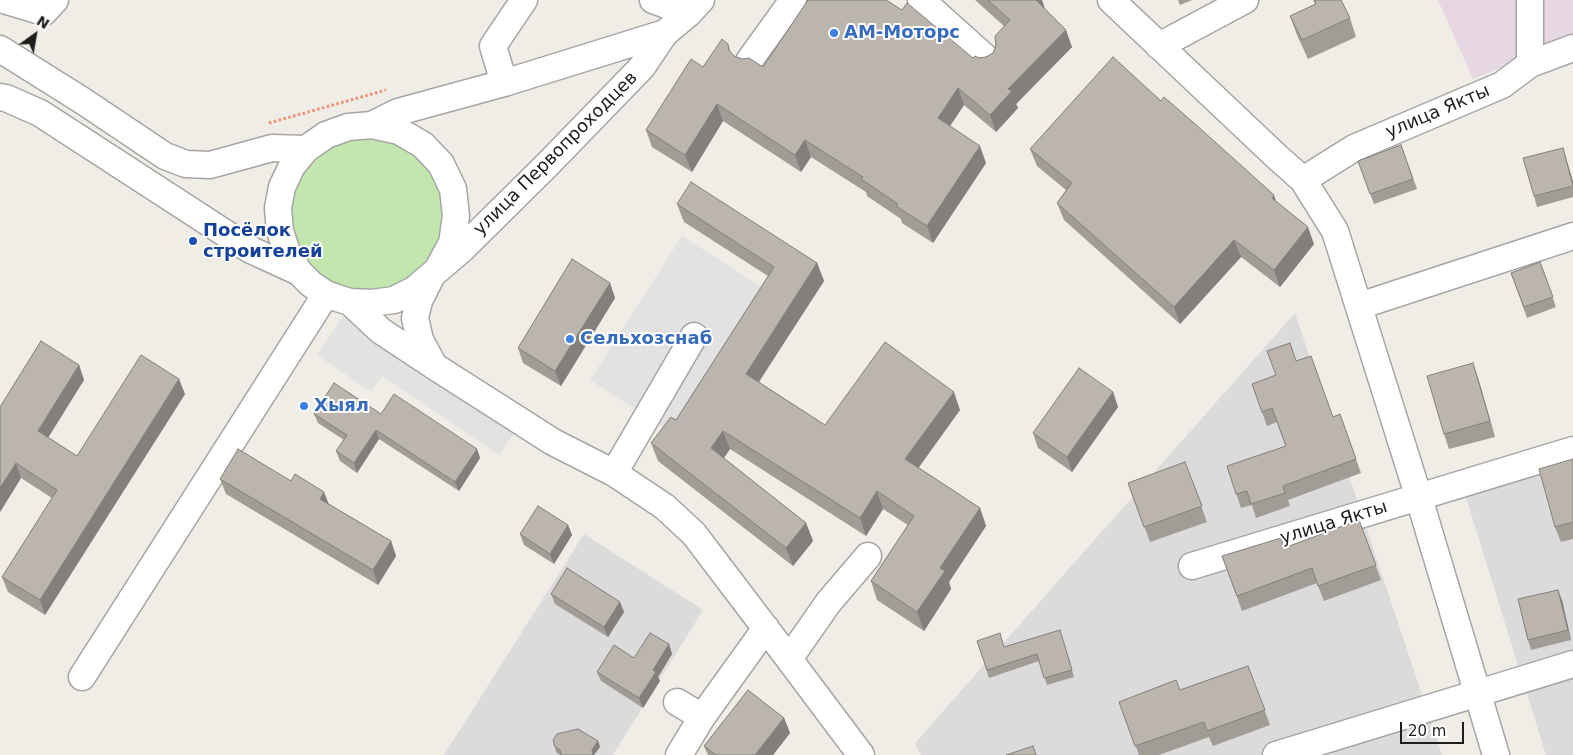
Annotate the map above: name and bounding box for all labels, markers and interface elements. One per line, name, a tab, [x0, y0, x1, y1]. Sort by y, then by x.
north arrow	[10, 10, 60, 60]
text: N	[34, 12, 52, 32]
place label: АМ-Моторс	[844, 22, 960, 44]
marker: АМ-Моторс	[828, 27, 840, 39]
street label: улица Первопроходцев	[470, 68, 642, 240]
street label: улица Якты	[1383, 80, 1493, 144]
place label: Посёлок строителей	[203, 220, 323, 262]
marker: Посёлок строителей	[187, 235, 199, 247]
place label: Сельхозснаб	[580, 328, 712, 350]
marker: Сельхозснаб	[564, 333, 576, 345]
place label: Хыял	[314, 395, 369, 417]
marker: Хыял	[298, 400, 310, 412]
street label: улица Якты	[1278, 496, 1390, 550]
scale bar	[1403, 712, 1467, 744]
text: 20 m	[1408, 722, 1446, 740]

